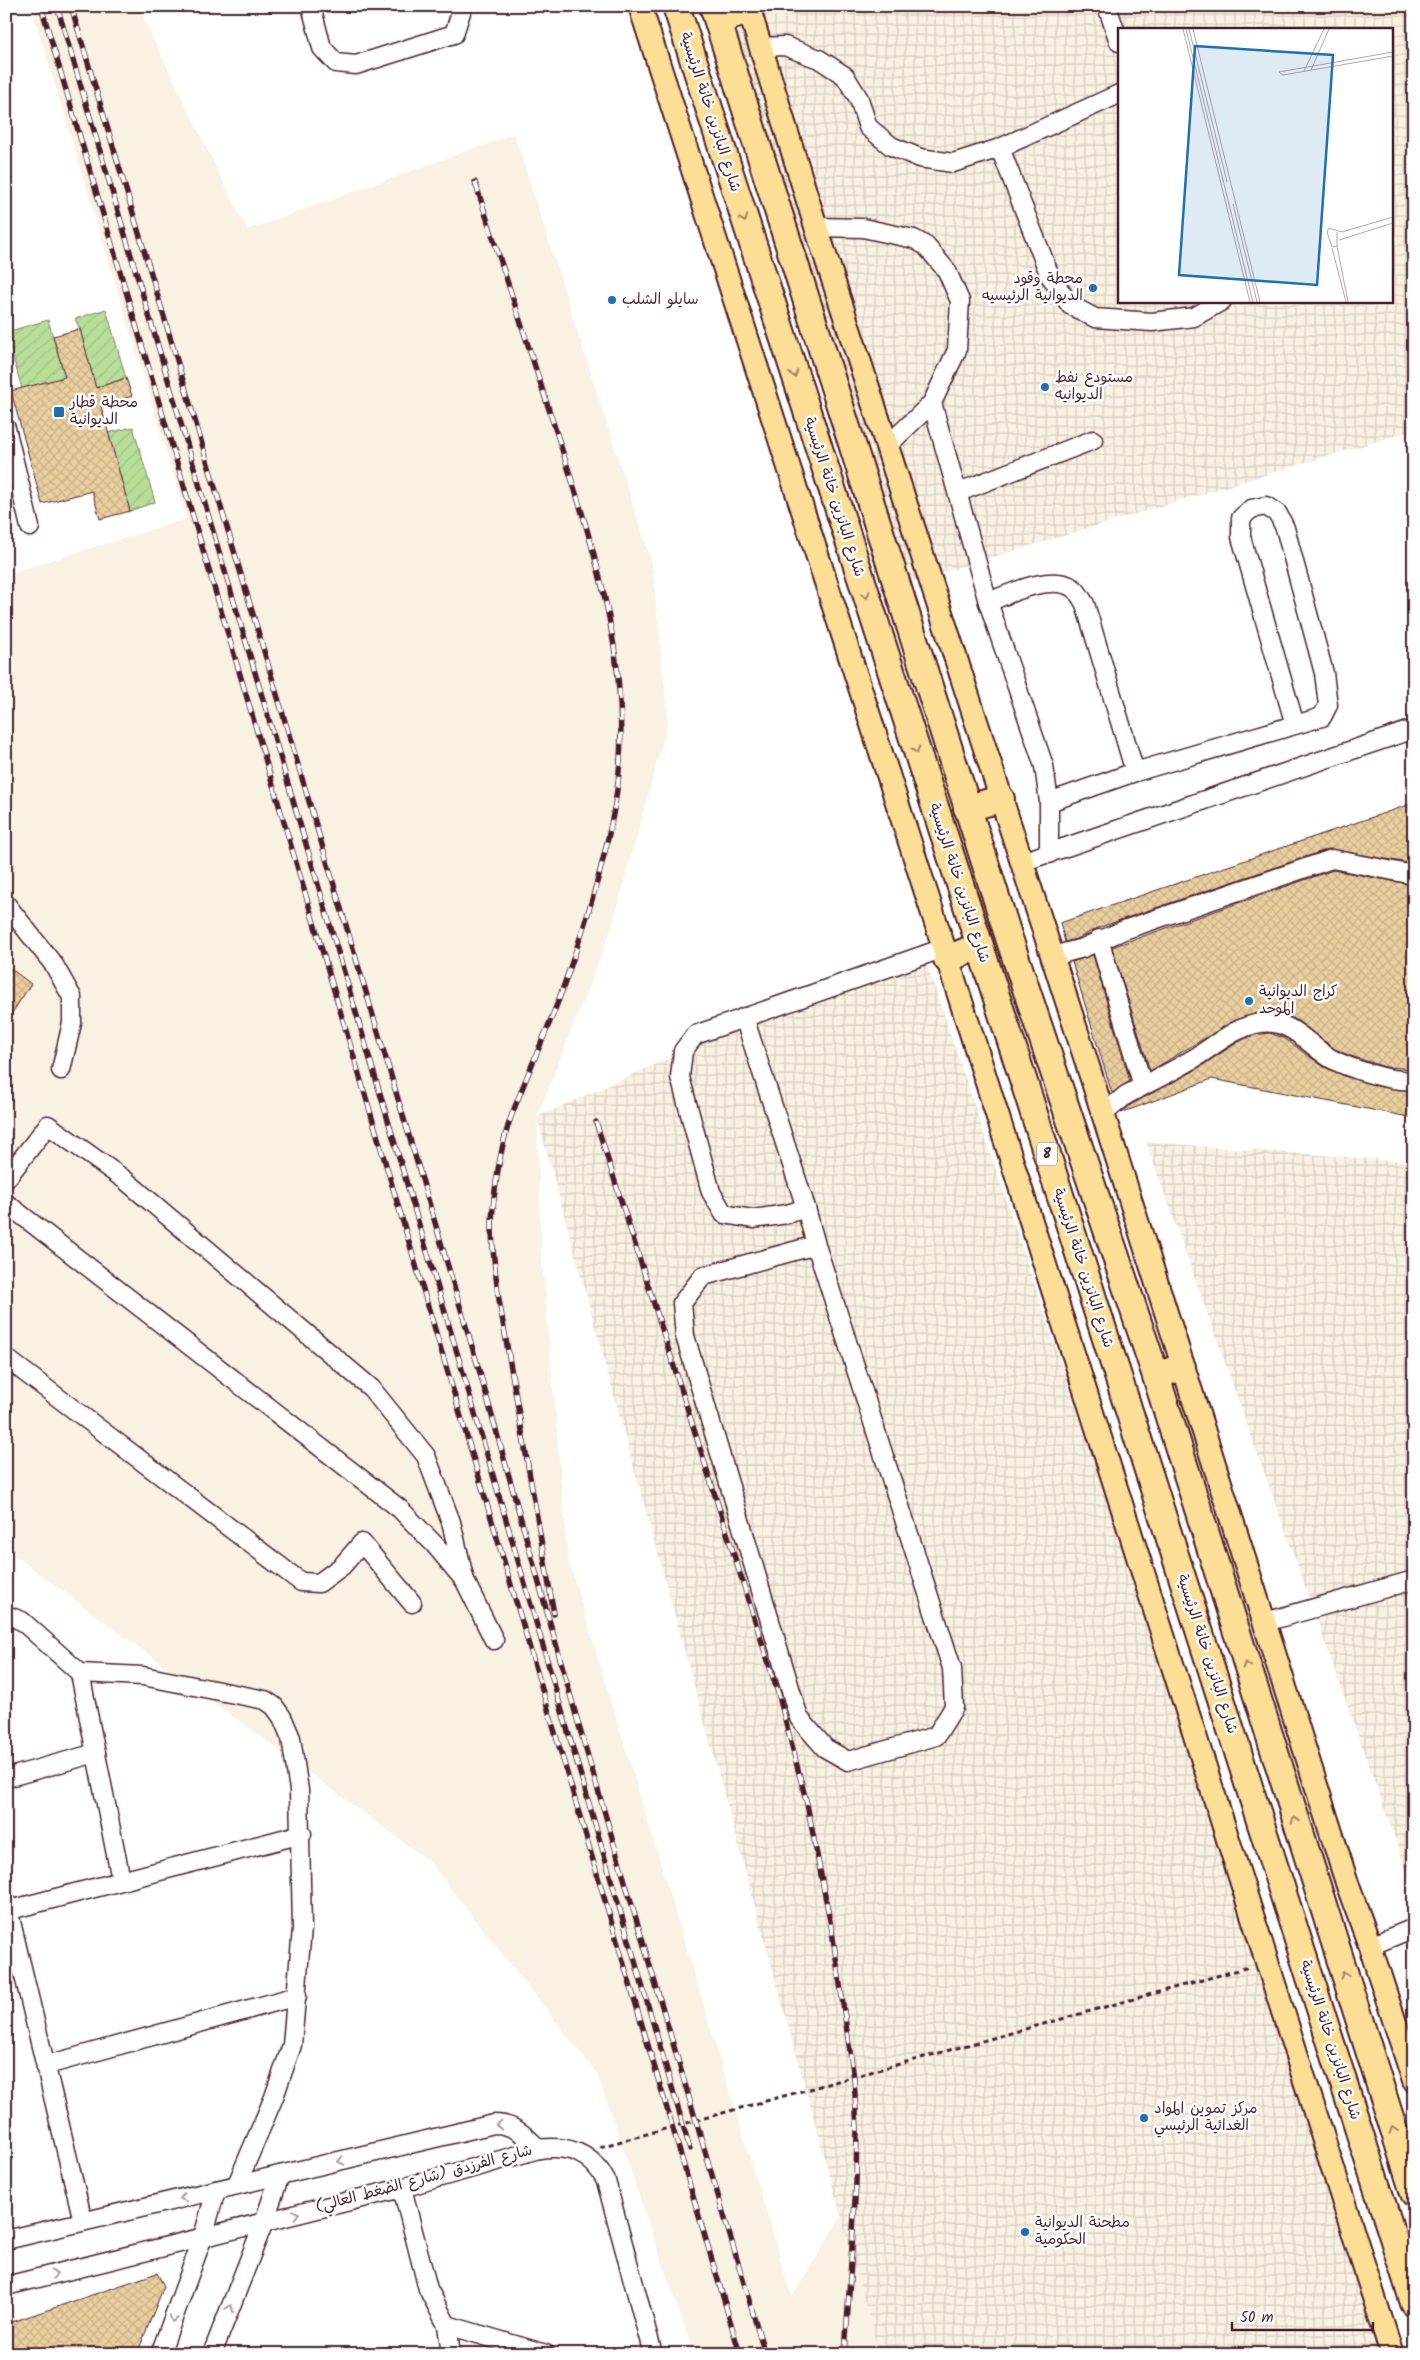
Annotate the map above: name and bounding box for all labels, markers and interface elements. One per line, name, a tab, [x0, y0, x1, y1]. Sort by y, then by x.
inset map	[1118, 28, 1392, 302]
street label: شارع البانزين خانة الرئيسية	[673, 29, 747, 195]
one-way arrow	[739, 215, 749, 223]
place label: محطة وقود الديوانية الرئيسيه	[982, 267, 1083, 308]
marker: محطة وقود الديوانية الرئيسيه	[1087, 282, 1099, 294]
place label: سايلو الشلب	[622, 288, 699, 312]
marker: سايلو الشلب	[606, 294, 618, 306]
place label: مستودع نفط الديوانيه	[1055, 366, 1133, 407]
one-way arrow	[789, 369, 799, 378]
marker: مستودع نفط الديوانيه	[1039, 381, 1051, 393]
place label: محطة قطار الديوانية	[69, 391, 138, 432]
marker: محطة قطار الديوانية	[52, 405, 66, 419]
street label: شارع البانزين خانة الرئيسية	[797, 414, 871, 580]
one-way arrow	[860, 591, 870, 599]
one-way arrow	[910, 745, 920, 754]
street label: شارع البانزين خانة الرئيسية	[922, 800, 996, 966]
place label: كراج الديوانية الموحد	[1259, 980, 1338, 1021]
marker: كراج الديوانية الموحد	[1243, 995, 1255, 1007]
road number: 8	[1037, 1142, 1057, 1166]
street label: شارع البانزين خانة الرئيسية	[1046, 1185, 1120, 1351]
street label: شارع البانزين خانة الرئيسية	[1170, 1571, 1244, 1737]
one-way arrow	[1242, 1661, 1252, 1669]
one-way arrow	[1291, 1816, 1301, 1824]
street label: شارع البانزين خانة الرئيسية	[1293, 1957, 1367, 2123]
one-way arrow	[1339, 1971, 1349, 1979]
place label: مركز تموين المواد الغدائية الرئيسي	[1154, 2097, 1258, 2138]
marker: مركز تموين المواد الغدائية الرئيسي	[1138, 2112, 1150, 2124]
one-way arrow	[495, 2120, 502, 2130]
one-way arrow	[1389, 2126, 1399, 2134]
street label: شارع الفرزدق (شارع الضغط العالي)	[313, 2138, 535, 2220]
one-way arrow	[337, 2155, 345, 2165]
one-way arrow	[179, 2192, 187, 2202]
one-way arrow	[292, 2209, 301, 2220]
place label: مطحنة الديوانية الحكومية	[1035, 2211, 1130, 2252]
marker: مطحنة الديوانية الحكومية	[1019, 2226, 1031, 2238]
one-way arrow	[49, 2269, 58, 2280]
scale bar	[1232, 2300, 1374, 2332]
one-way arrow	[224, 2305, 234, 2313]
text: 50 m	[1240, 2306, 1274, 2330]
one-way arrow	[169, 2314, 179, 2322]

